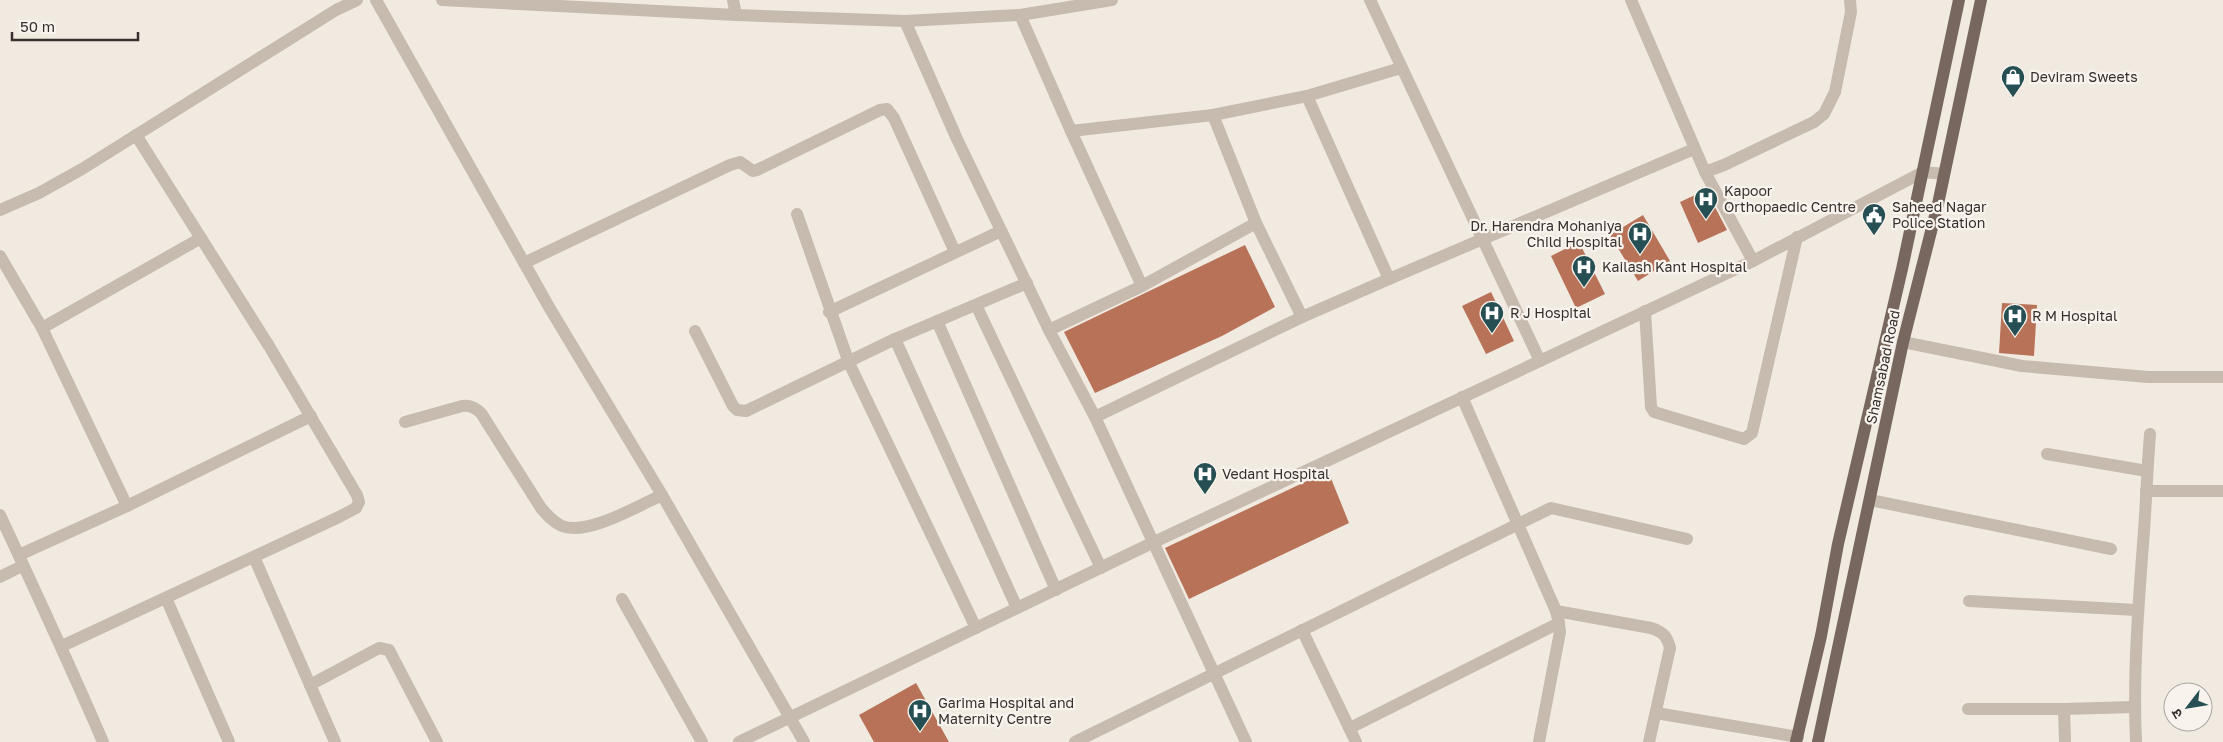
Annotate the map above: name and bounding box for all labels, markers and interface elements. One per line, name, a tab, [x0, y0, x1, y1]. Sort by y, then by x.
scale bar	[12, 10, 139, 42]
text: 50 m	[20, 17, 55, 35]
shop icon: Deviram Sweets	[2000, 64, 2026, 98]
place label: Deviram Sweets	[2030, 68, 2138, 85]
place label: Kapoor Orthopaedic Centre	[1724, 182, 1856, 215]
hospital icon: Kapoor Orthopaedic Centre	[1693, 186, 1719, 220]
place label: Saheed Nagar Police Station	[1892, 198, 1987, 231]
public building icon: Saheed Nagar Police Station	[1861, 202, 1887, 236]
place label: Dr. Harendra Mohaniya Child Hospital	[1470, 217, 1622, 250]
hospital icon: Dr. Harendra Mohaniya Child Hospital	[1627, 221, 1653, 255]
hospital icon: Kailash Kant Hospital	[1571, 254, 1597, 288]
place label: Kailash Kant Hospital	[1602, 258, 1747, 275]
hospital icon: R J Hospital	[1479, 300, 1505, 334]
hospital icon: R M Hospital	[2002, 303, 2028, 337]
place label: R J Hospital	[1510, 304, 1591, 321]
place label: R M Hospital	[2032, 307, 2117, 324]
street label: Shamsabad Road	[1862, 308, 1903, 425]
hospital icon: Vedant Hospital	[1192, 461, 1218, 495]
place label: Vedant Hospital	[1222, 465, 1330, 482]
north arrow	[2163, 682, 2213, 732]
place label: Garima Hospital and Maternity Centre	[938, 694, 1074, 727]
hospital icon: Garima Hospital and Maternity Centre	[907, 698, 933, 732]
text: उ	[2167, 705, 2186, 722]

